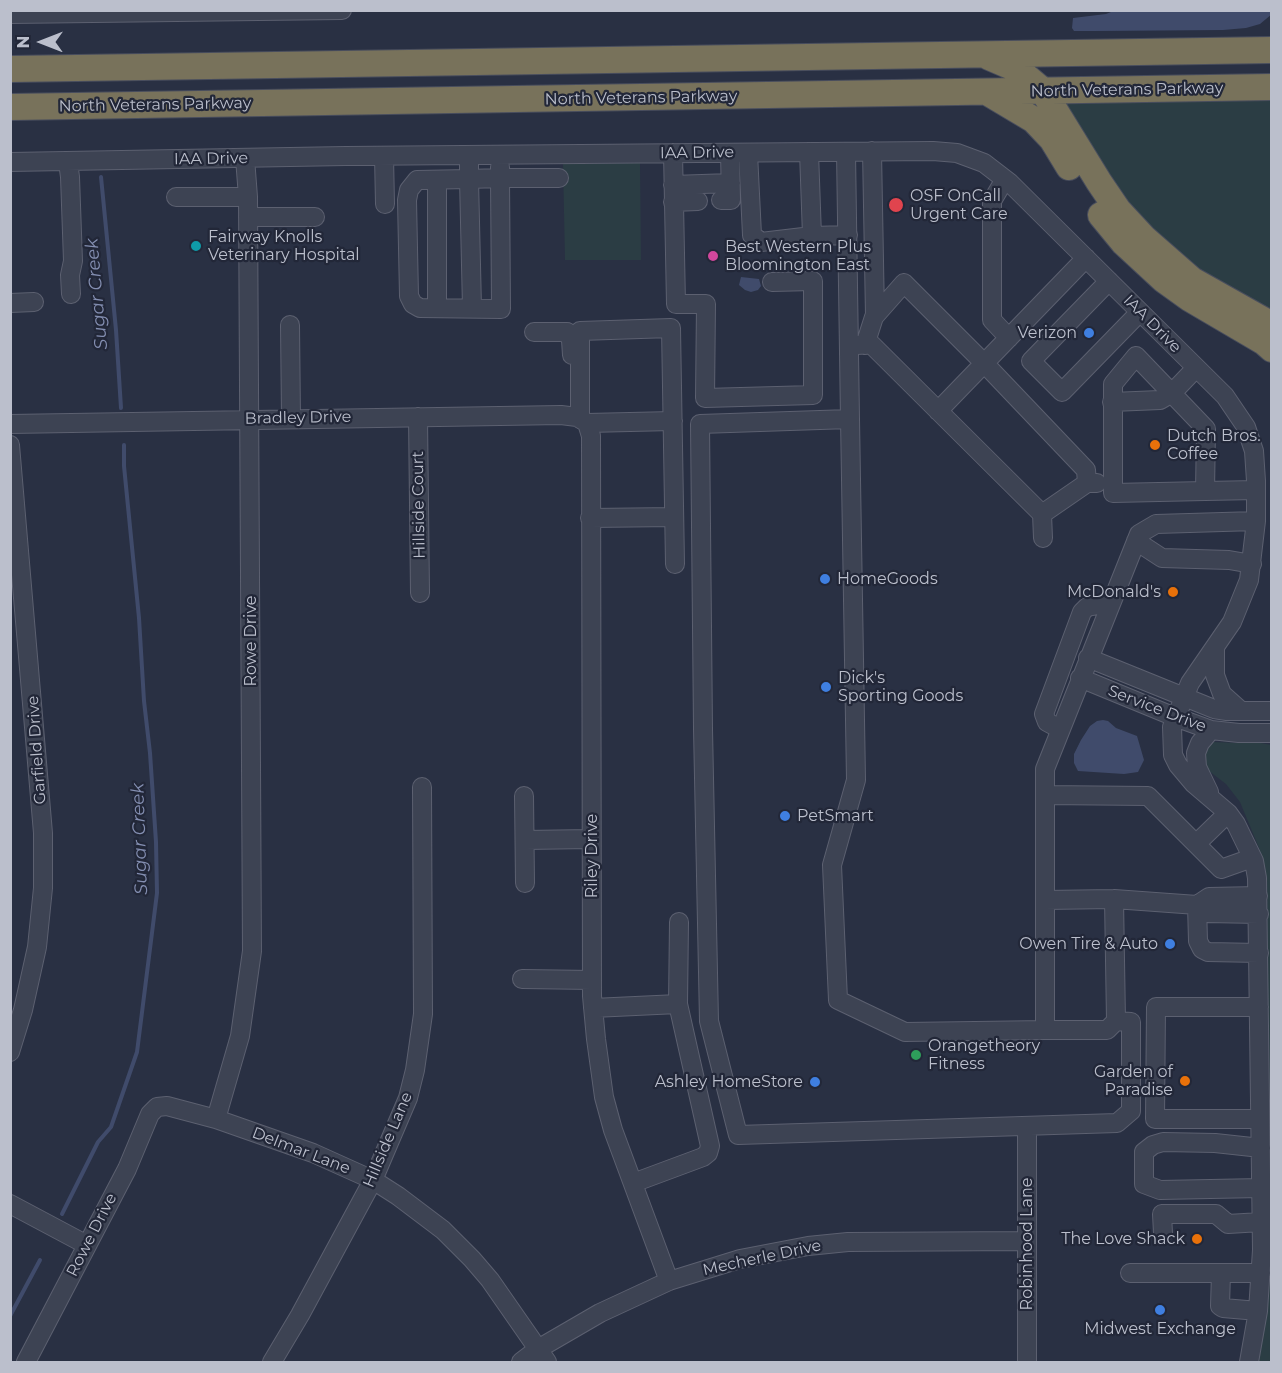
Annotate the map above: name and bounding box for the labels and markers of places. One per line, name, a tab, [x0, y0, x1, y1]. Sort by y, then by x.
place label: OSF OnCall Urgent Care	[910, 186, 1008, 224]
marker: OSF OnCall Urgent Care	[887, 196, 905, 214]
place label: Fairway Knolls Veterinary Hospital	[208, 227, 360, 265]
place label: Best Western Plus Bloomington East	[725, 237, 871, 275]
marker: Fairway Knolls Veterinary Hospital	[189, 239, 203, 253]
marker: Best Western Plus Bloomington East	[706, 249, 720, 263]
place label: Verizon	[1018, 323, 1077, 343]
marker: Verizon	[1082, 326, 1096, 340]
place label: Dutch Bros. Coffee	[1167, 426, 1261, 464]
marker: Dutch Bros. Coffee	[1148, 438, 1162, 452]
place label: HomeGoods	[837, 569, 938, 589]
marker: HomeGoods	[818, 572, 832, 586]
place label: McDonald's	[1067, 582, 1161, 602]
marker: McDonald's	[1166, 585, 1180, 599]
place label: Dick's Sporting Goods	[838, 668, 963, 706]
marker: Dick's Sporting Goods	[819, 680, 833, 694]
place label: PetSmart	[797, 806, 874, 826]
marker: PetSmart	[778, 809, 792, 823]
place label: Owen Tire & Auto	[1019, 934, 1158, 954]
marker: Owen Tire & Auto	[1163, 937, 1177, 951]
place label: Orangetheory Fitness	[928, 1036, 1040, 1074]
marker: Orangetheory Fitness	[909, 1048, 923, 1062]
place label: Garden of Paradise	[1094, 1062, 1173, 1100]
place label: Ashley HomeStore	[655, 1072, 803, 1092]
marker: Garden of Paradise	[1178, 1074, 1192, 1088]
marker: Ashley HomeStore	[808, 1075, 822, 1089]
place label: The Love Shack	[1061, 1229, 1185, 1249]
marker: The Love Shack	[1190, 1232, 1204, 1246]
marker: Midwest Exchange	[1153, 1303, 1167, 1317]
place label: Midwest Exchange	[1084, 1319, 1236, 1339]

